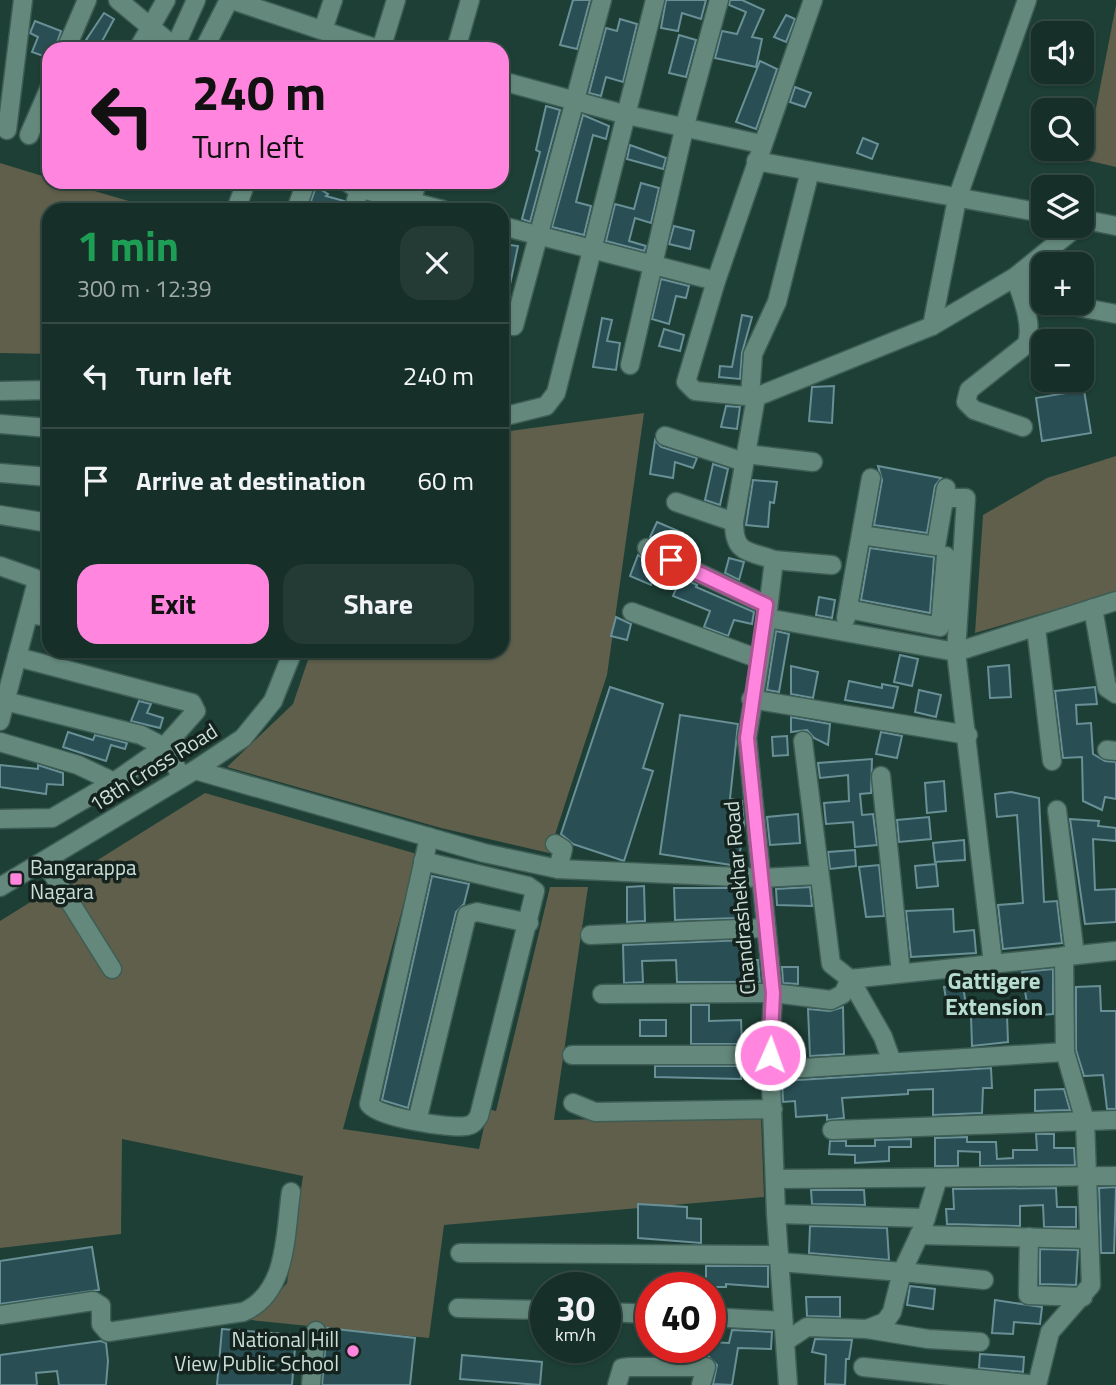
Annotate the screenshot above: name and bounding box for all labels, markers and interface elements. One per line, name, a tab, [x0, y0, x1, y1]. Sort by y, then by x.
map controls	[1031, 21, 1094, 392]
button: sound	[1031, 21, 1094, 84]
text: 240 m	[192, 54, 326, 129]
icon: left	[77, 70, 168, 161]
button: search	[1031, 98, 1094, 161]
text: Turn left	[192, 122, 304, 170]
button: layers	[1031, 175, 1094, 238]
text: 1 min	[77, 213, 179, 277]
button: close	[400, 226, 474, 300]
button: +	[1031, 252, 1094, 315]
text: 300 m · 12:39	[77, 271, 212, 306]
button: −	[1031, 329, 1094, 392]
text: Turn left	[136, 356, 231, 395]
text: 240 m	[403, 356, 474, 395]
icon: left	[77, 357, 115, 395]
text: Arrive at destination	[136, 461, 366, 500]
text: 60 m	[417, 461, 474, 500]
icon: arrive	[77, 462, 115, 500]
pin	[641, 530, 701, 590]
icon: arrive	[652, 541, 690, 579]
button: Exit	[77, 564, 269, 644]
button: Share	[283, 564, 474, 644]
street label: 18th Cross Road	[83, 715, 223, 819]
street label: Chandrashekhar Road	[715, 800, 763, 996]
place label: Bangarappa Nagara	[30, 851, 137, 907]
marker: Bangarappa Nagara	[8, 871, 24, 887]
district label: Gattigere Extension	[945, 963, 1043, 1024]
position arrow	[733, 1018, 807, 1092]
speed limit sign: 40	[635, 1272, 726, 1363]
text: 30	[556, 1281, 595, 1335]
text: km/h	[555, 1321, 596, 1348]
place label: National Hill View Public School	[174, 1323, 339, 1379]
marker: National Hill View Public School	[345, 1343, 361, 1359]

